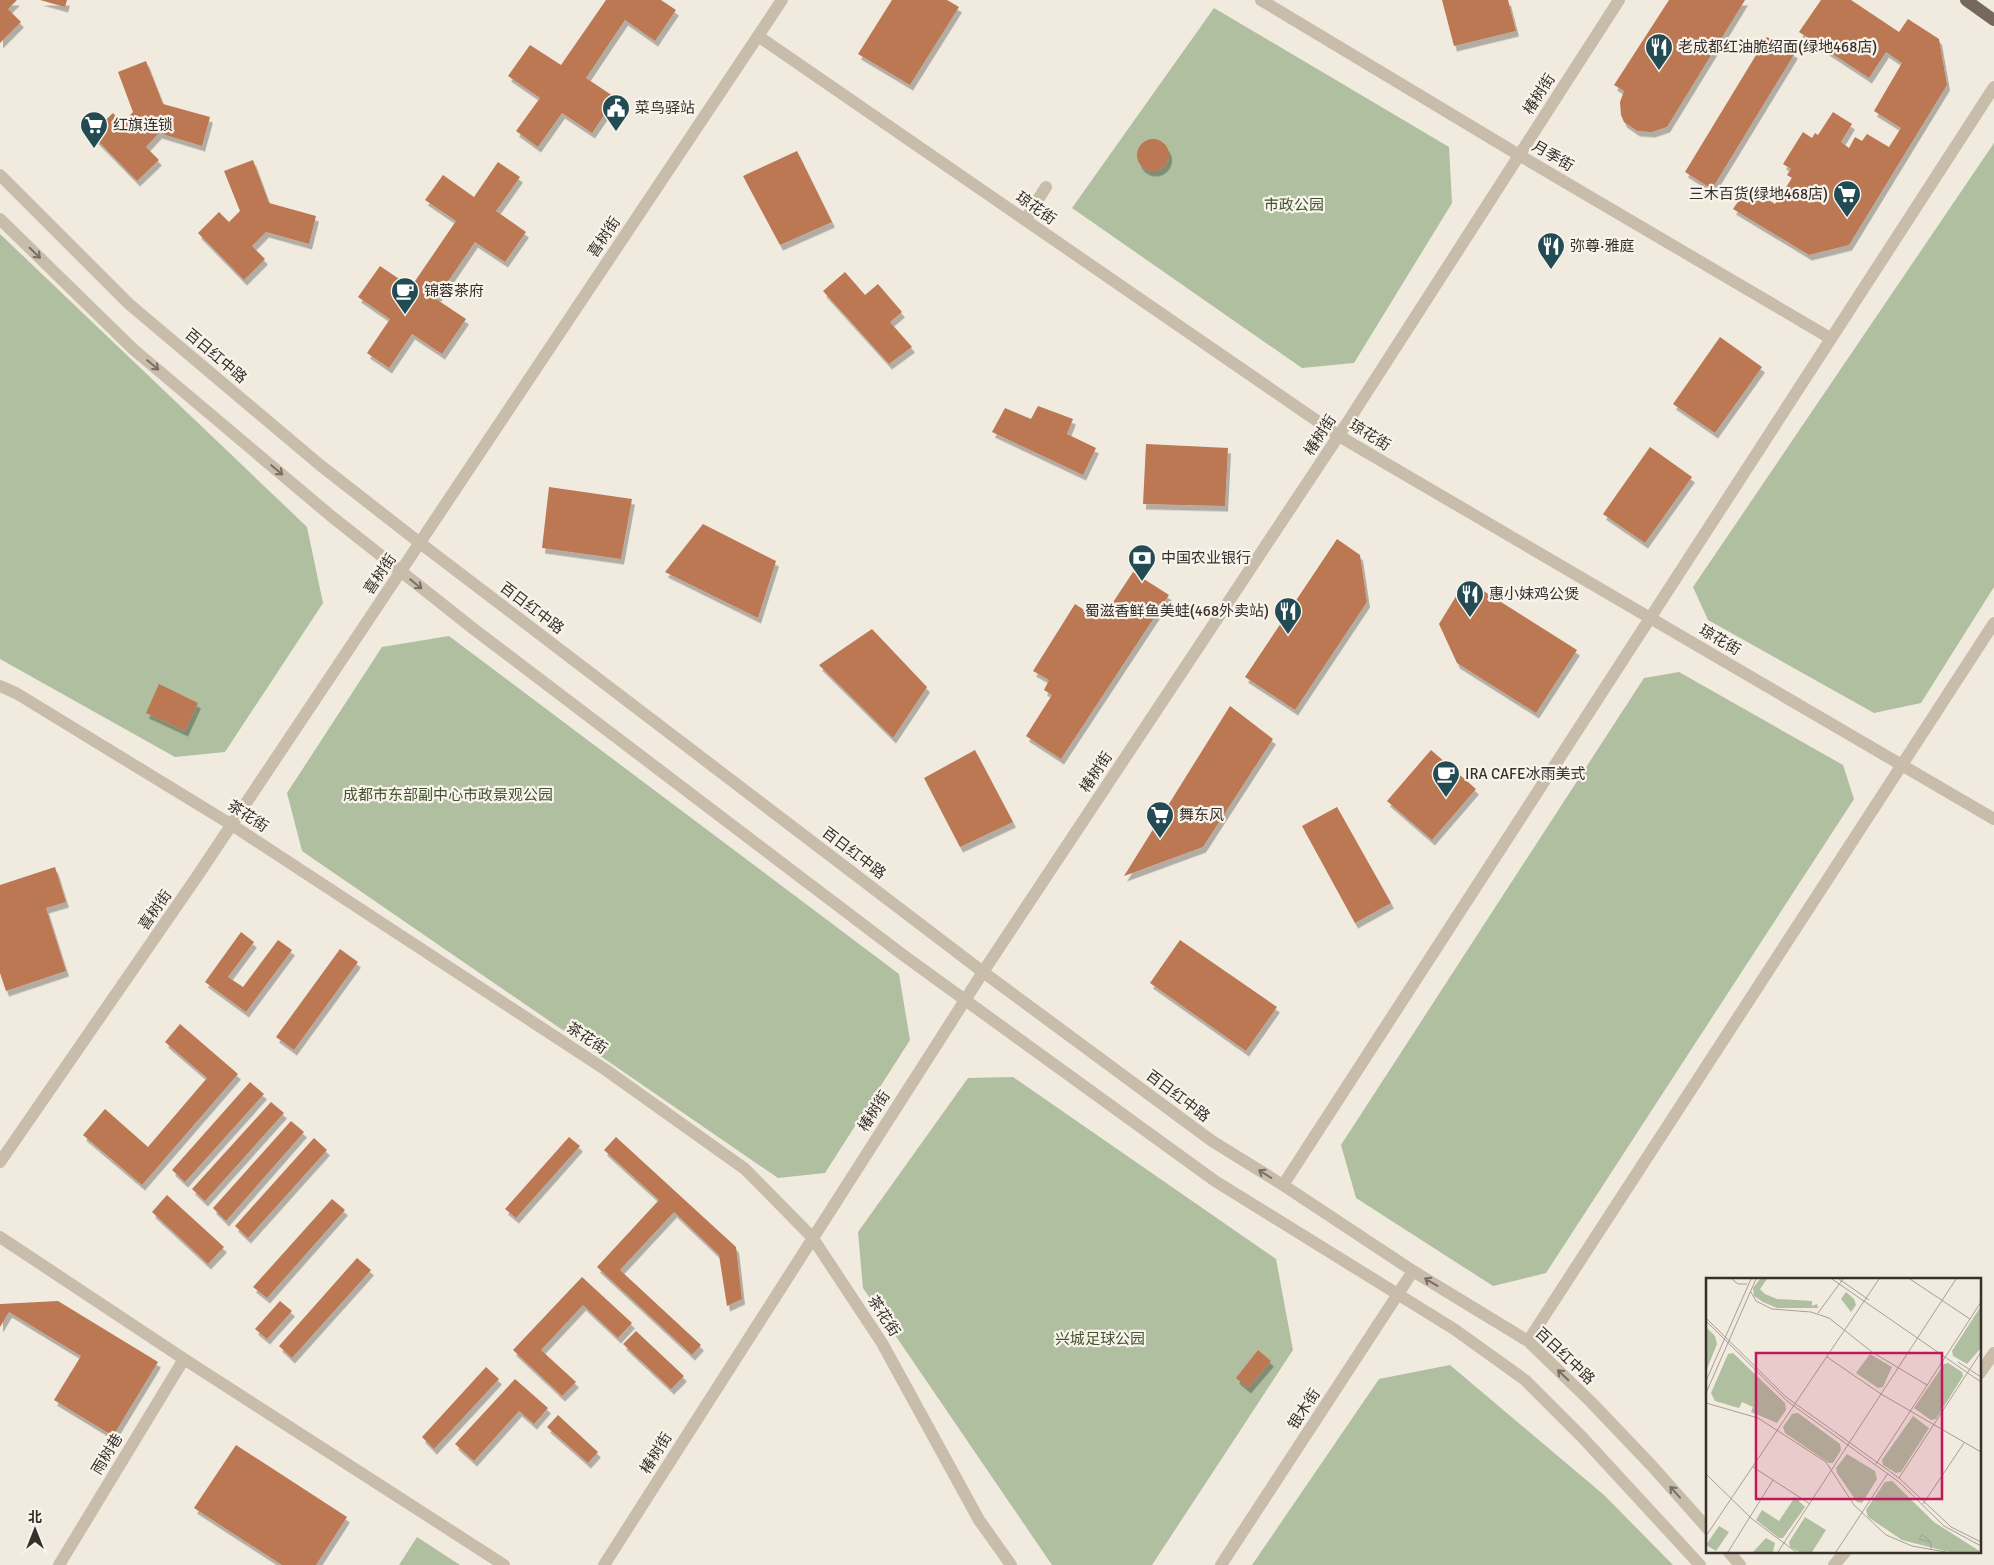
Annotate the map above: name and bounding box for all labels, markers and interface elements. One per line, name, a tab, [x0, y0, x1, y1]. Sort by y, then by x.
restaurant icon: 老成都红油脆绍面(绿地468店)	[1644, 32, 1674, 71]
place label: 老成都红油脆绍面(绿地468店)	[1678, 38, 1877, 56]
street label: 椿树街	[1519, 70, 1559, 118]
public building icon: 菜鸟驿站	[601, 93, 631, 132]
place label: 菜鸟驿站	[635, 99, 695, 117]
supermarket icon: 红旗连锁	[79, 110, 109, 149]
place label: 红旗连锁	[113, 116, 173, 134]
street label: 月季街	[1529, 137, 1577, 175]
supermarket icon: 三木百货(绿地468店)	[1832, 179, 1862, 218]
place label: 三木百货(绿地468店)	[1689, 185, 1828, 203]
street label: 琼花街	[1012, 188, 1060, 228]
park label: 市政公园	[1264, 196, 1324, 214]
street label: 喜树街	[584, 213, 624, 261]
restaurant icon: 弥尊·雅庭	[1536, 231, 1566, 270]
place label: 弥尊·雅庭	[1570, 237, 1635, 255]
one-way arrow	[29, 247, 41, 259]
cafe icon: 锦蓉茶府	[390, 276, 420, 315]
place label: 锦蓉茶府	[424, 282, 484, 300]
street label: 百日红中路	[181, 325, 251, 387]
one-way arrow	[146, 360, 159, 371]
street label: 椿树街	[1300, 411, 1340, 459]
street label: 琼花街	[1346, 416, 1394, 454]
one-way arrow	[270, 464, 283, 476]
bank icon: 中国农业银行	[1127, 543, 1157, 582]
place label: 中国农业银行	[1161, 549, 1251, 567]
street label: 喜树街	[360, 550, 400, 598]
one-way arrow	[410, 578, 423, 589]
street label: 百日红中路	[497, 578, 567, 638]
restaurant icon: 惠小妹鸡公煲	[1455, 579, 1485, 618]
place label: 惠小妹鸡公煲	[1489, 585, 1579, 603]
restaurant icon: 蜀滋香鲜鱼美蛙(468外卖站)	[1273, 596, 1303, 635]
place label: 蜀滋香鲜鱼美蛙(468外卖站)	[1085, 602, 1269, 620]
street label: 琼花街	[1696, 621, 1744, 659]
street label: 椿树街	[1076, 748, 1116, 796]
cafe icon: IRA CAFE冰雨美式	[1431, 759, 1461, 798]
place label: IRA CAFE冰雨美式	[1465, 765, 1585, 783]
park label: 成都市东部副中心市政景观公园	[343, 786, 553, 804]
street label: 茶花街	[224, 796, 272, 836]
supermarket icon: 舞东风	[1145, 800, 1175, 839]
place label: 舞东风	[1179, 806, 1224, 824]
street label: 百日红中路	[819, 823, 889, 883]
street label: 喜树街	[135, 886, 175, 934]
street label: 茶花街	[563, 1018, 611, 1058]
street label: 百日红中路	[1143, 1066, 1213, 1126]
street label: 椿树街	[854, 1087, 894, 1135]
one-way arrow	[1259, 1169, 1273, 1179]
one-way arrow	[1425, 1276, 1439, 1286]
inset map	[1706, 1278, 1982, 1552]
street label: 茶花街	[864, 1292, 904, 1340]
street label: 百日红中路	[1531, 1324, 1599, 1388]
park label: 兴城足球公园	[1055, 1330, 1145, 1348]
one-way arrow	[1557, 1369, 1569, 1381]
street label: 银木街	[1284, 1385, 1324, 1433]
street label: 椿树街	[636, 1429, 676, 1477]
street label: 雨树巷	[88, 1430, 126, 1478]
one-way arrow	[1670, 1486, 1681, 1499]
north arrow	[10, 1505, 60, 1555]
text: 北	[28, 1509, 42, 1526]

